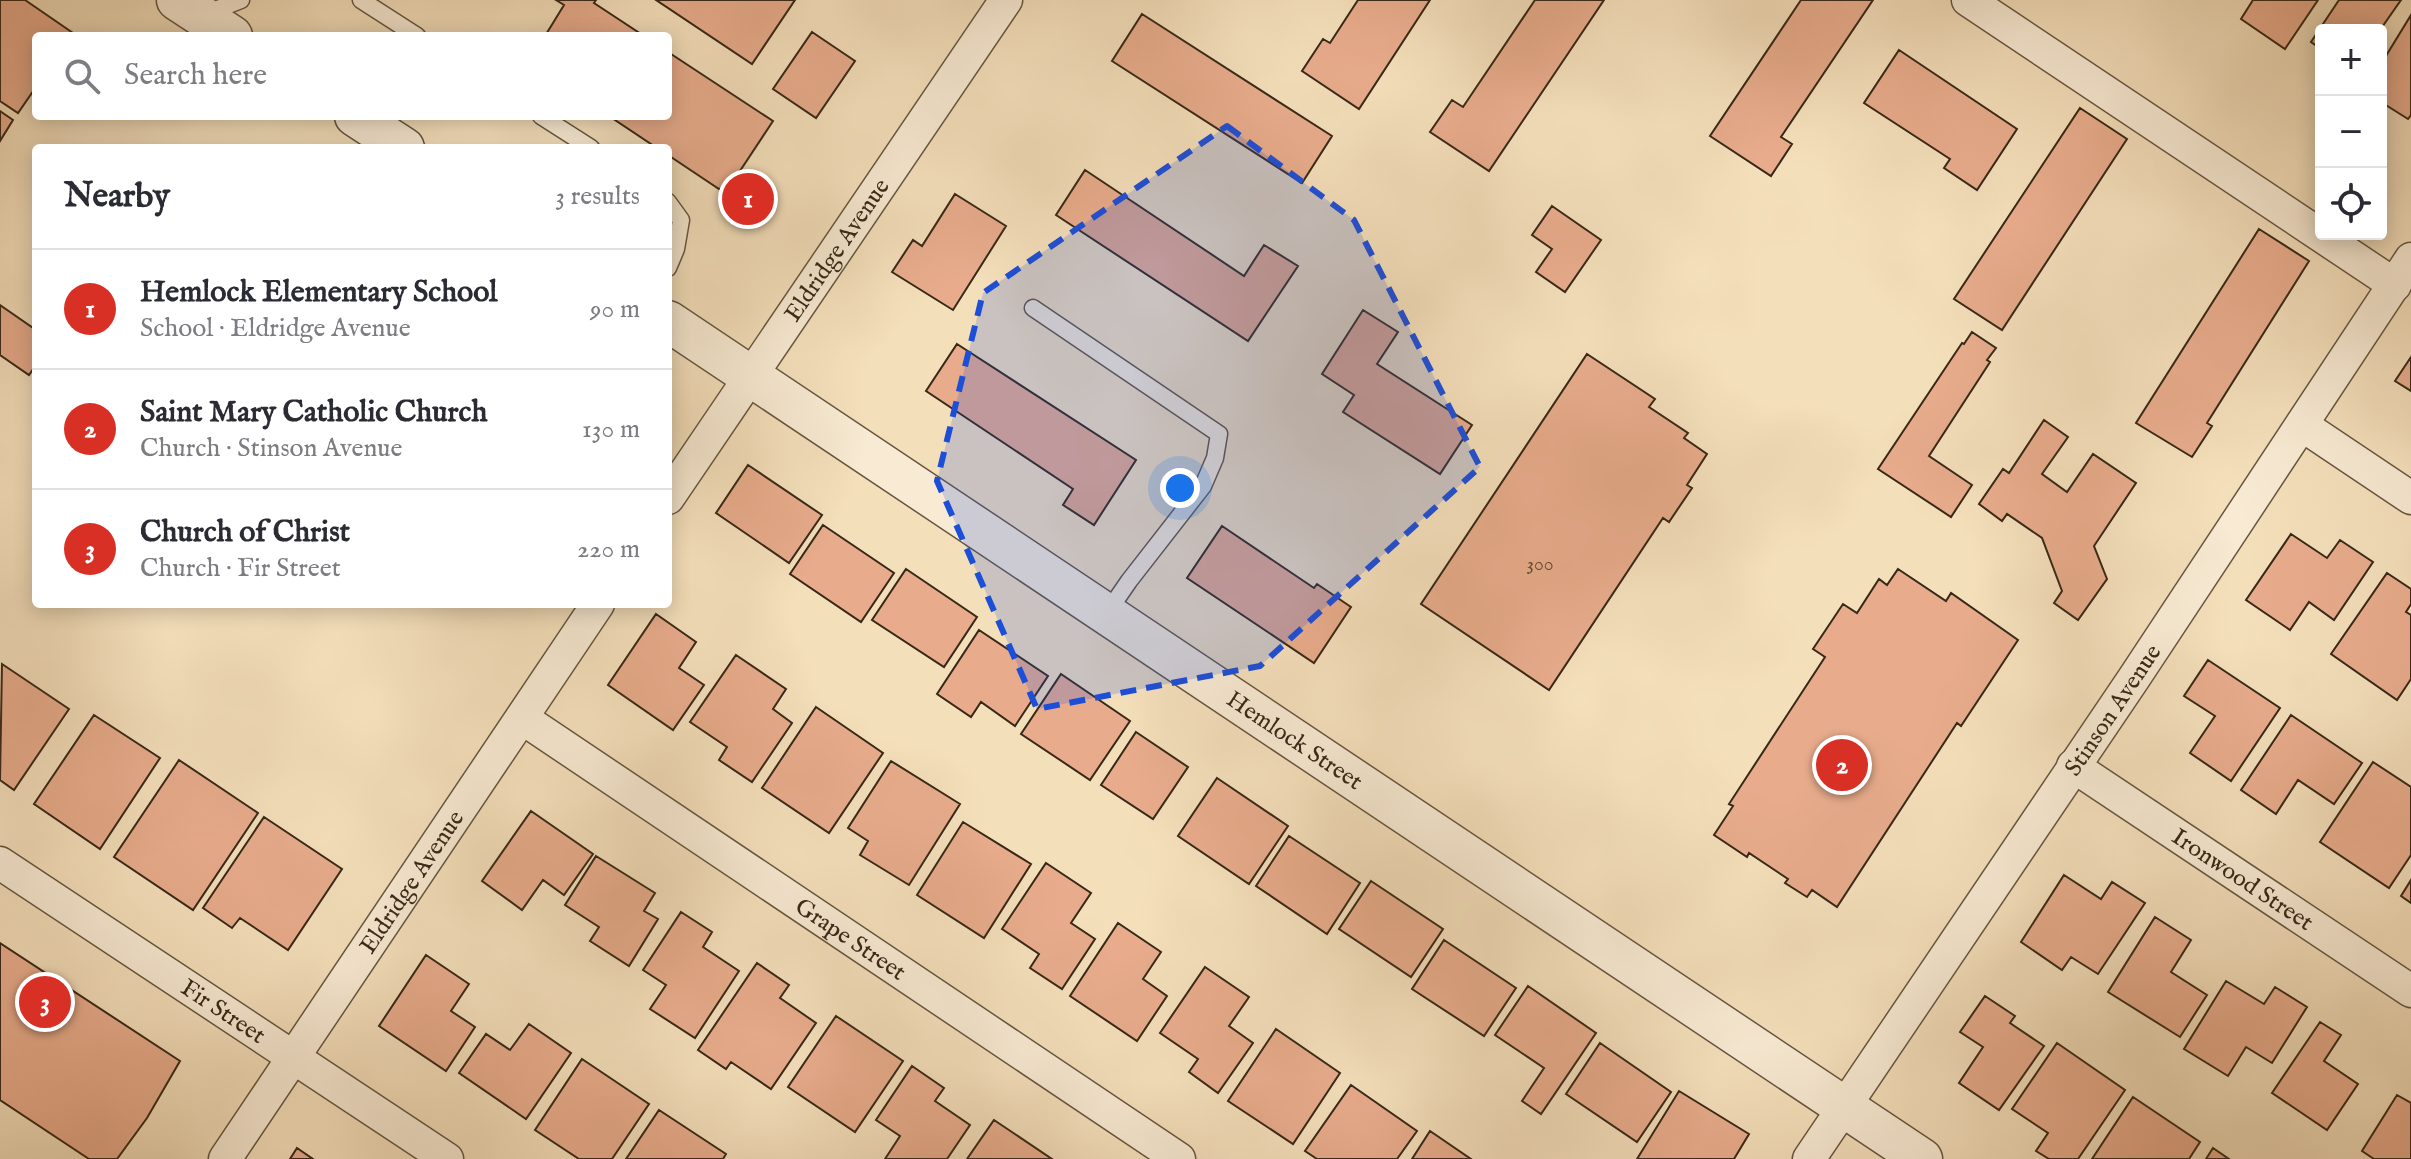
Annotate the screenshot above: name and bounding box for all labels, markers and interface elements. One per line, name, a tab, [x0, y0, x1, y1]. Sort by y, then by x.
map controls	[2315, 24, 2387, 240]
button: +	[2315, 24, 2387, 96]
search box	[32, 32, 672, 120]
icon: search	[60, 54, 104, 98]
text: Search here	[124, 57, 267, 95]
button: −	[2315, 96, 2387, 168]
button: locate	[2315, 168, 2387, 240]
pin: 1	[722, 169, 774, 229]
street label: Eldridge Avenue	[778, 173, 897, 328]
text: Nearby	[64, 175, 170, 218]
text: 3 results	[555, 180, 640, 213]
text: Hemlock Elementary School	[140, 274, 498, 312]
text: 1	[85, 293, 95, 326]
text: 90 m	[590, 293, 640, 326]
text: School · Eldridge Avenue	[140, 312, 411, 345]
text: Saint Mary Catholic Church	[140, 394, 487, 432]
text: 2	[84, 413, 96, 446]
text: 130 m	[582, 413, 640, 446]
text: Church · Stinson Avenue	[140, 432, 402, 465]
your location	[1160, 468, 1200, 508]
text: Church of Christ	[140, 514, 350, 552]
text: 3	[85, 533, 95, 566]
text: 220 m	[577, 533, 640, 566]
text: Church · Fir Street	[140, 552, 341, 585]
house number: 300	[1526, 552, 1554, 577]
street label: Stinson Avenue	[2058, 639, 2169, 783]
street label: Hemlock Street	[1220, 685, 1368, 798]
pin: 2	[1816, 735, 1868, 795]
street label: Eldridge Avenue	[353, 805, 472, 960]
street label: Ironwood Street	[2165, 822, 2319, 939]
street label: Grape Street	[789, 892, 911, 988]
pin: 3	[19, 972, 71, 1032]
street label: Fir Street	[174, 973, 271, 1051]

